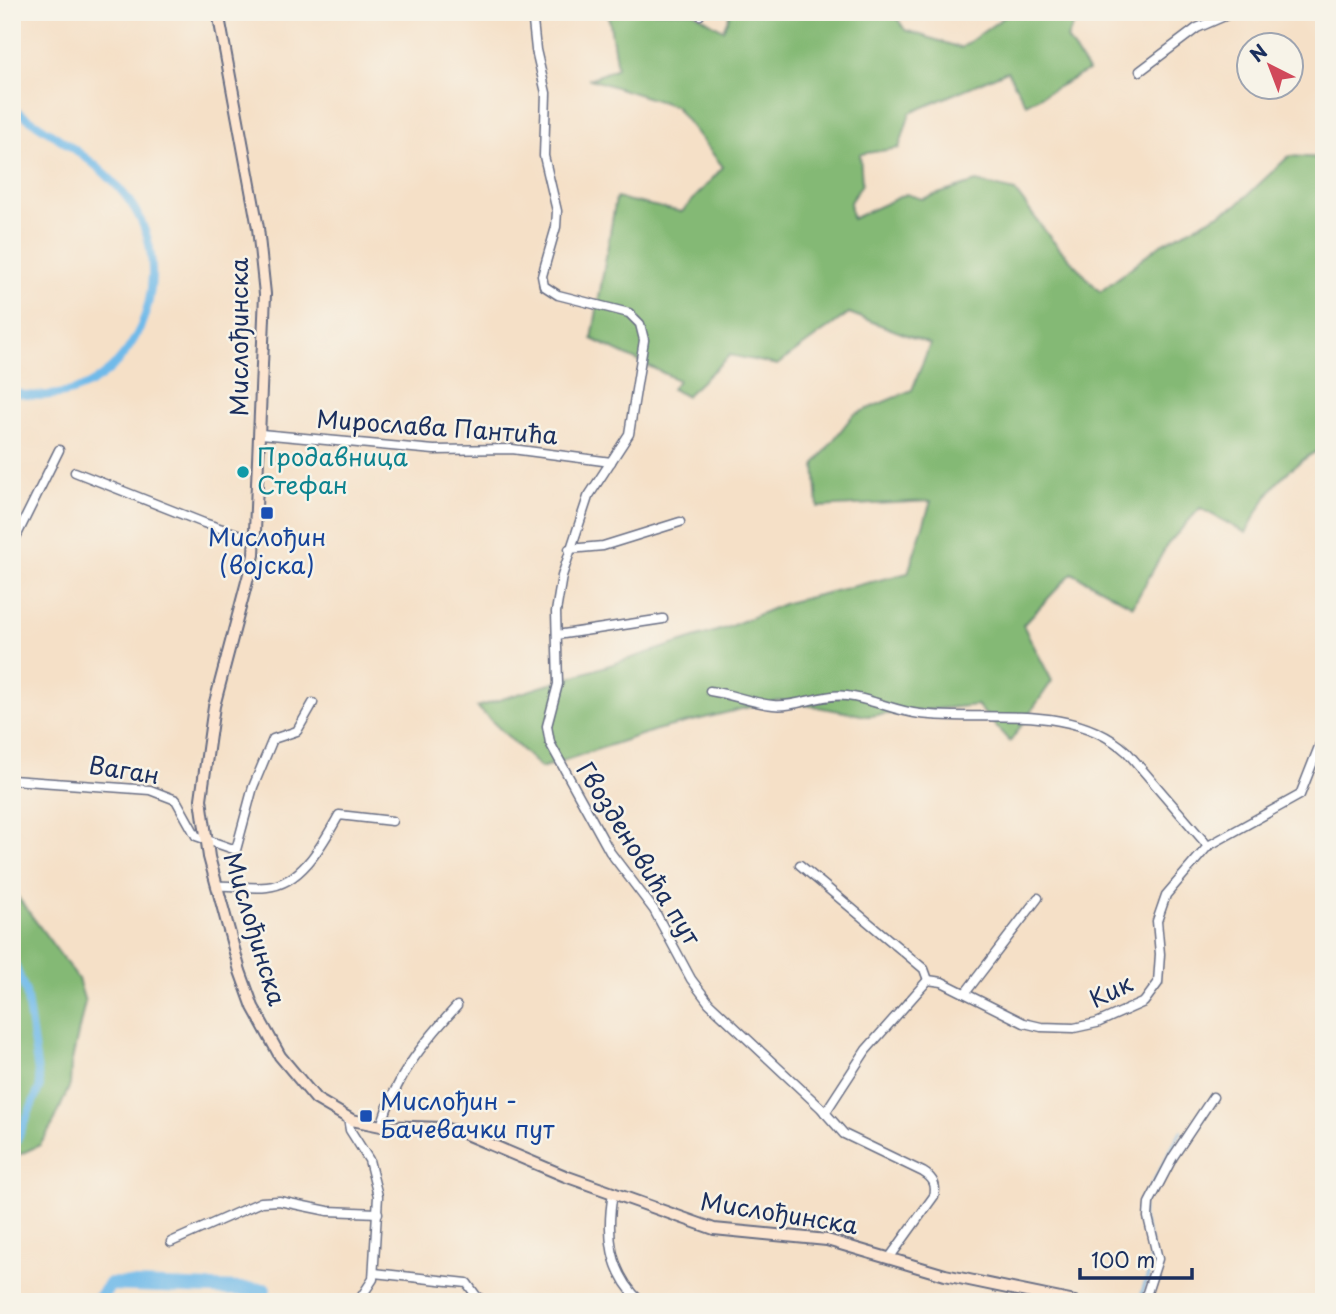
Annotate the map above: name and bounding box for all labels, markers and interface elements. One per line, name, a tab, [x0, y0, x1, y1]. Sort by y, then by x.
north arrow	[1234, 32, 1304, 102]
text: N	[1243, 37, 1273, 68]
street label: Мислођинска	[220, 258, 256, 416]
street label: Мирослава Пантића	[315, 400, 559, 452]
place label: Продавница Стефан	[257, 438, 408, 502]
marker: Продавница Стефан	[235, 464, 251, 480]
marker: Мислођин (војска)	[259, 505, 275, 521]
place label: Мислођин (војска)	[208, 518, 326, 582]
street label: Ваган	[86, 746, 162, 792]
street label: Гвозденовића пут	[569, 754, 711, 952]
street label: Мислођинска	[215, 847, 296, 1010]
street label: Кик	[1082, 964, 1138, 1016]
place label: Мислођин - Бачевачки пут	[380, 1082, 555, 1146]
marker: Мислођин - Бачевачки пут	[358, 1108, 374, 1124]
street label: Мислођинска	[698, 1182, 861, 1242]
scale bar	[1080, 1237, 1192, 1281]
text: 100 m	[1091, 1243, 1155, 1275]

